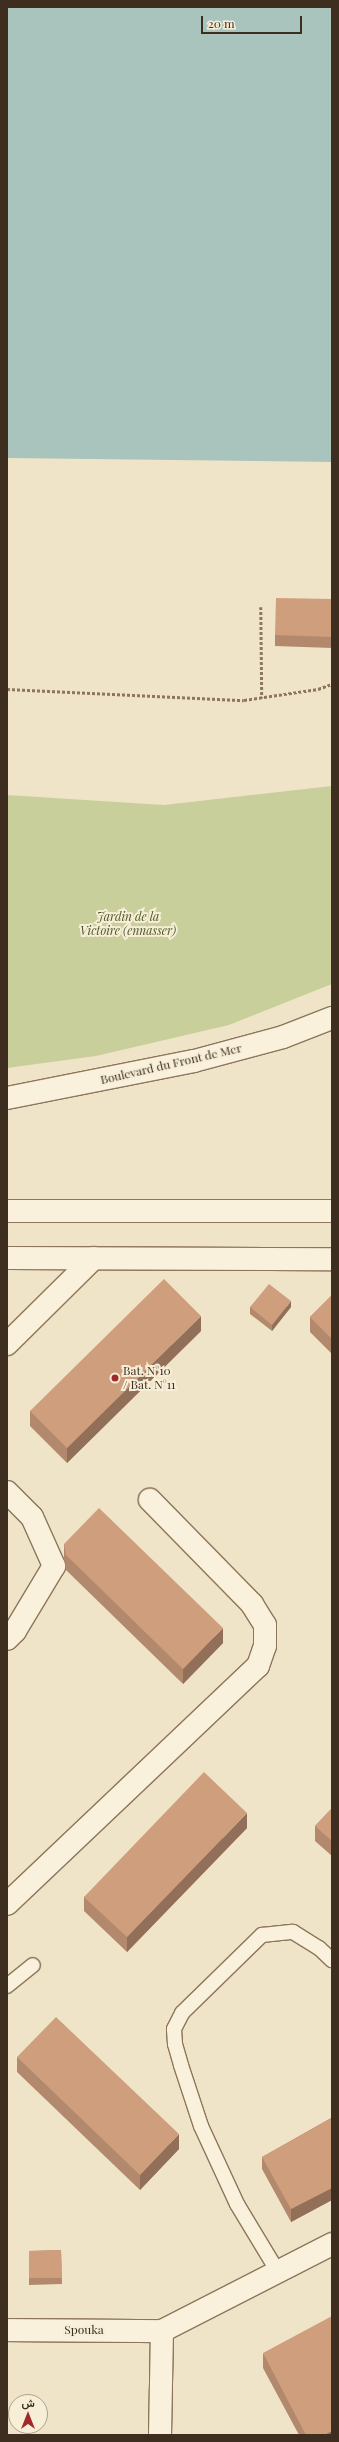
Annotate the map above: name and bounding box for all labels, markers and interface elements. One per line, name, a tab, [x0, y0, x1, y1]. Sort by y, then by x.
scale bar	[203, 8, 304, 34]
text: 20 m	[208, 15, 235, 31]
park label: Jardin de la Victoire (ennasser)	[80, 910, 176, 938]
street label: Boulevard du Front de Mer	[99, 1041, 243, 1087]
place label: Bat. N°10 / Bat. N°11	[123, 1364, 176, 1392]
marker: Bat. N°10 / Bat. N°11	[110, 1373, 120, 1383]
street label: Spouka	[64, 2323, 104, 2337]
north arrow	[8, 2394, 48, 2434]
text: ش	[21, 2395, 35, 2410]

